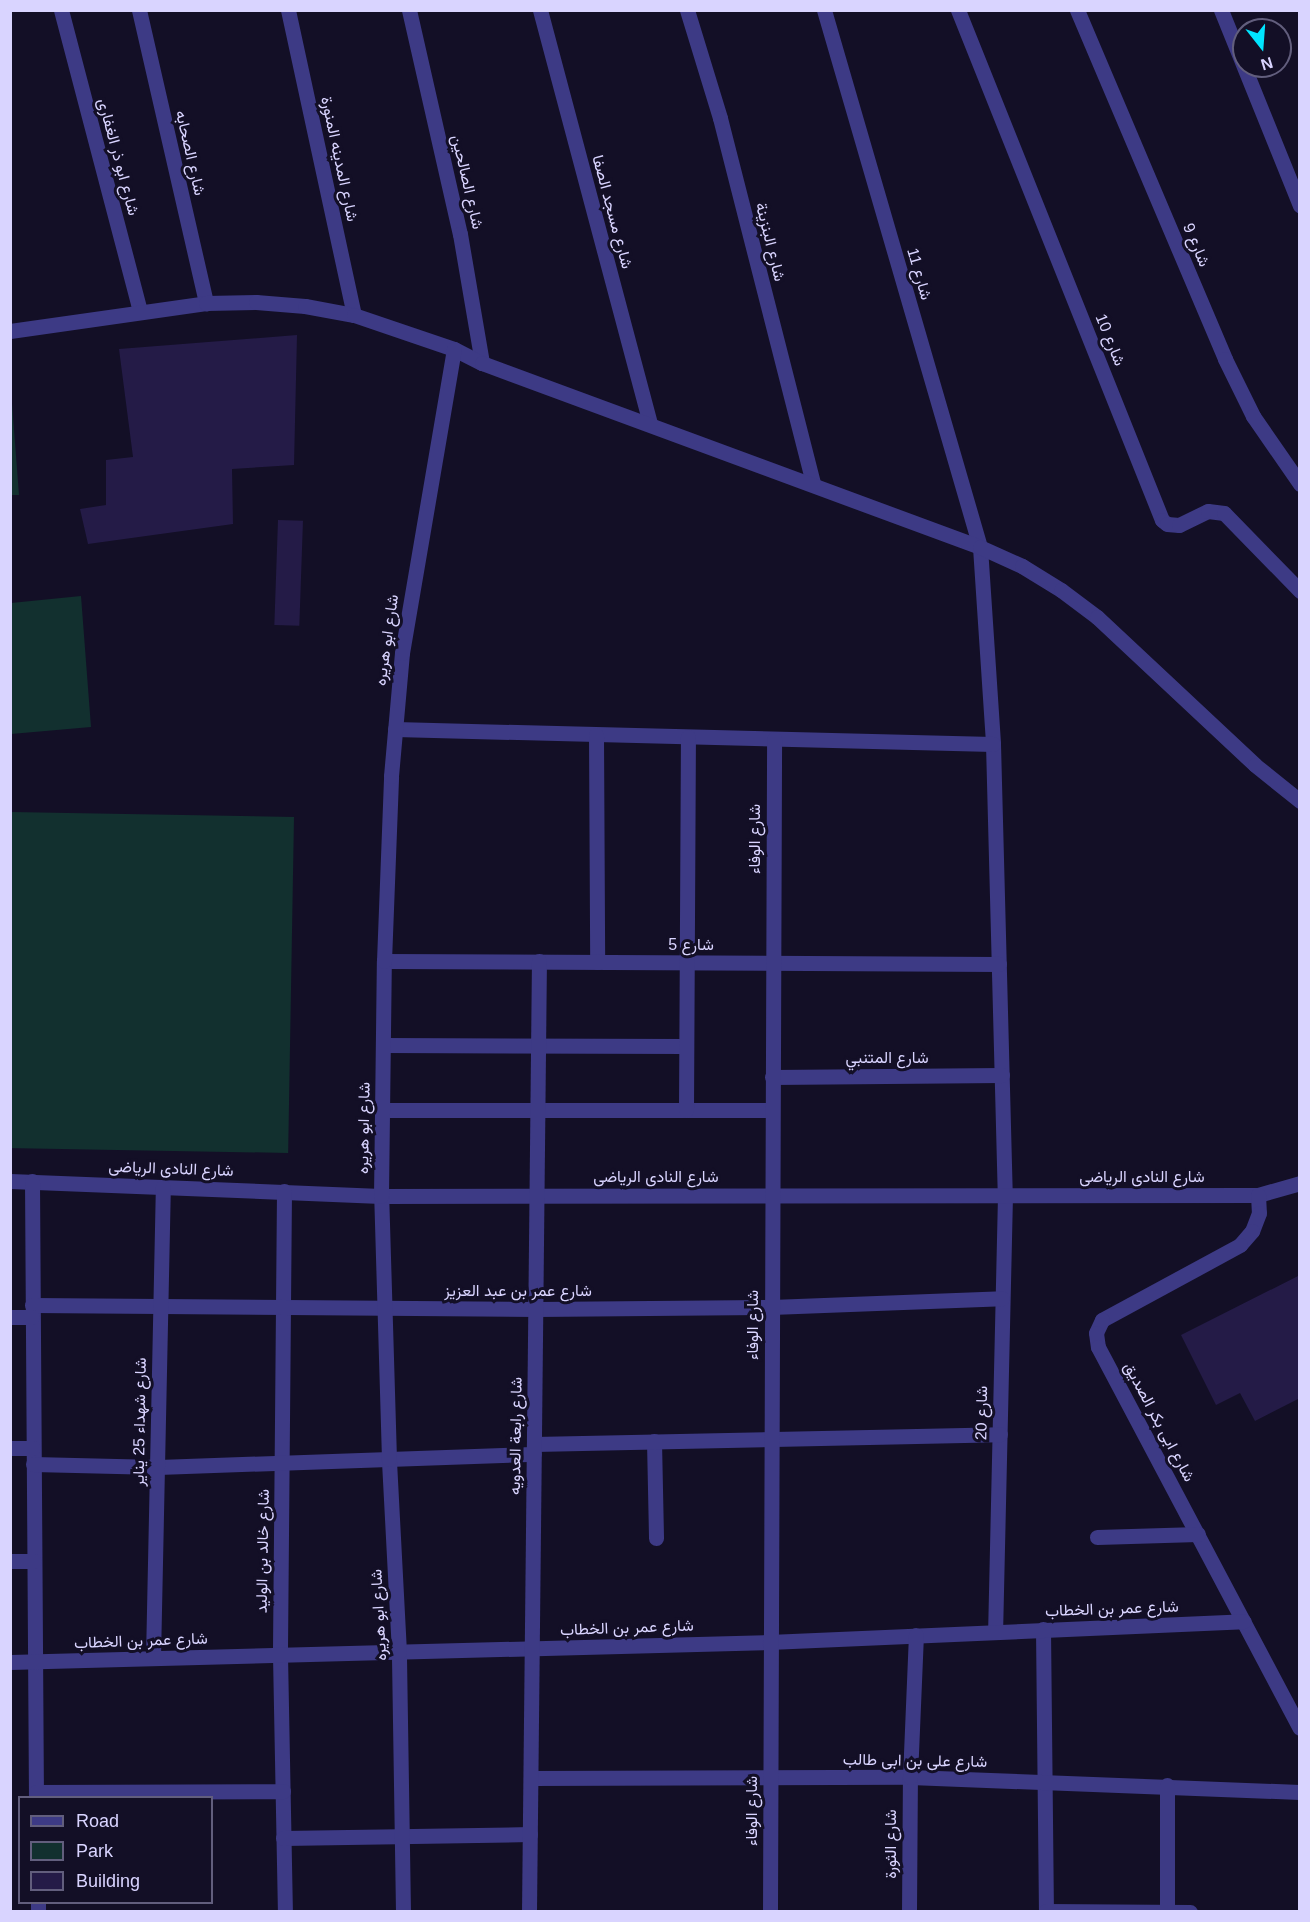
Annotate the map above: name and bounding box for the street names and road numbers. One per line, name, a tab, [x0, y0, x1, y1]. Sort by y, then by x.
street label: شارع المدينه المنورة	[316, 95, 362, 223]
street label: شارع ابو ذر الغفارى	[93, 96, 143, 218]
street label: شارع الصحابه	[171, 109, 209, 197]
street label: شارع الصالحين	[447, 133, 487, 231]
street label: شارع مسجد الصفا	[588, 153, 636, 271]
street label: شارع البنزينة	[751, 201, 789, 283]
street label: شارع 9	[1178, 220, 1214, 270]
street label: شارع 11	[902, 246, 936, 302]
street label: شارع 10	[1091, 311, 1129, 369]
street label: شارع ابو هريره	[371, 593, 403, 687]
street label: شارع الوفاء	[745, 804, 765, 874]
street label: شارع 5	[668, 935, 714, 955]
street label: شارع المتنبي	[845, 1048, 929, 1068]
street label: شارع ابو هريره	[354, 1082, 374, 1174]
street label: شارع النادى الرياضى	[108, 1157, 234, 1181]
street label: شارع النادى الرياضى	[593, 1167, 719, 1187]
street label: شارع النادى الرياضى	[1079, 1167, 1205, 1187]
street label: شارع عمر بن عبد العزيز	[444, 1281, 592, 1301]
street label: شارع الوفاء	[743, 1290, 763, 1360]
street label: شارع شهداء 25 يناير	[129, 1357, 151, 1487]
street label: شارع ابى بكر الصديق	[1119, 1359, 1199, 1485]
street label: شارع رابعة العدويه	[505, 1377, 527, 1495]
street label: شارع 20	[972, 1386, 992, 1440]
street label: شارع خالد بن الوليد	[252, 1489, 274, 1613]
street label: شارع ابو هريره	[367, 1569, 391, 1661]
street label: شارع عمر بن الخطاب	[1045, 1597, 1179, 1621]
street label: شارع عمر بن الخطاب	[560, 1616, 694, 1640]
street label: شارع عمر بن الخطاب	[74, 1629, 208, 1653]
street label: شارع على بن ابى طالب	[843, 1750, 987, 1772]
street label: شارع الوفاء	[742, 1776, 762, 1846]
street label: شارع الثورة	[881, 1809, 901, 1879]

